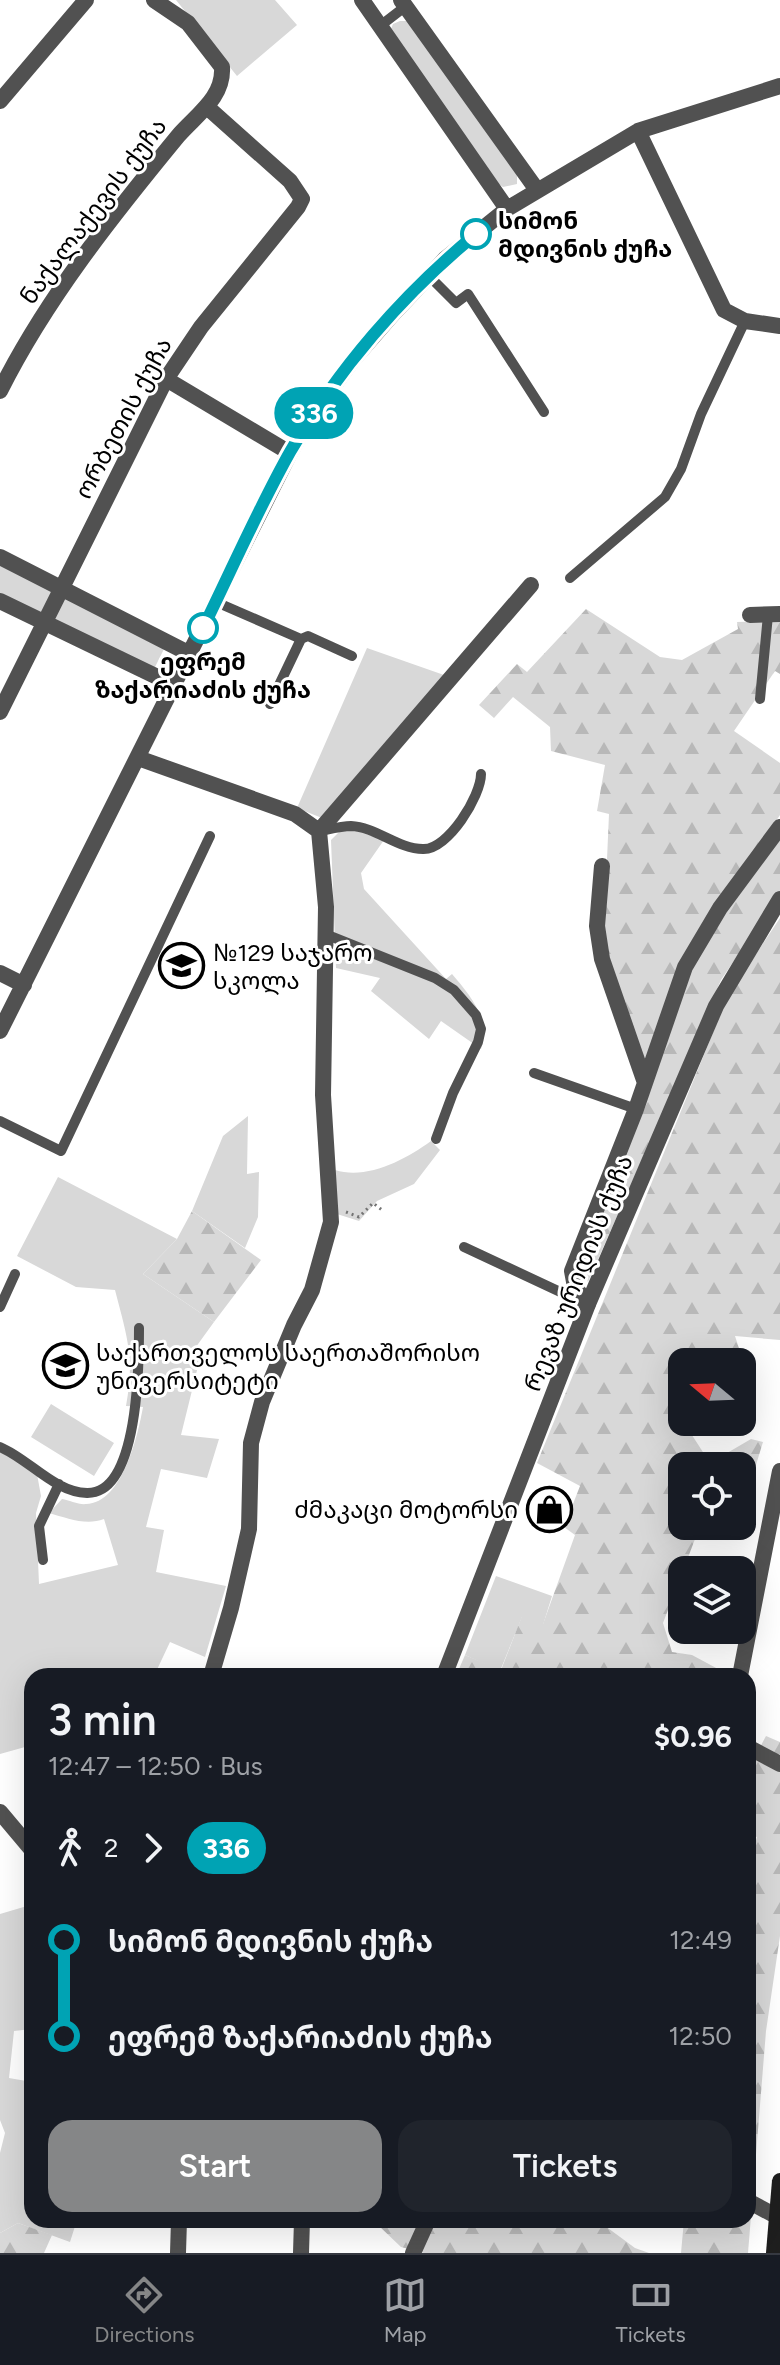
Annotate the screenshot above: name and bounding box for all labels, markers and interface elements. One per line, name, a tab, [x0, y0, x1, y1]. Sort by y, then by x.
street label: ნაქალაქევის ქუჩა	[14, 112, 172, 310]
place label: სიმონ მდივნის ქუჩა	[498, 206, 672, 264]
marker: სიმონ მდივნის ქუჩა	[461, 219, 491, 249]
street label: ორბეთის ქუჩა	[68, 332, 178, 504]
line badge: 336	[268, 387, 360, 439]
text: 336	[290, 396, 338, 430]
marker: ეფრემ ზაქარიაძის ქუჩა	[188, 613, 218, 643]
place label: ეფრემ ზაქარიაძის ქუჩა	[95, 647, 311, 704]
place label: №129 საჯარო სკოლა	[213, 938, 373, 995]
school or university icon: №129 საჯარო სკოლა	[158, 942, 206, 990]
street label: რევაზ ურიდიას ქუჩა	[517, 1151, 639, 1395]
place label: საქართველოს საერთაშორისო უნივერსიტეტი	[96, 1338, 480, 1395]
school or university icon: საქართველოს საერთაშორისო უნივერსიტეტი	[41, 1342, 89, 1390]
north arrow	[668, 1348, 756, 1436]
map controls	[668, 1348, 756, 1644]
button: locate	[668, 1452, 756, 1540]
shop icon: ძმაკაცი მოტორსი	[525, 1485, 573, 1533]
place label: ძმაკაცი მოტორსი	[294, 1495, 518, 1524]
button: layers	[668, 1556, 756, 1644]
text: 3 min	[48, 1693, 157, 1746]
text: $0.96	[654, 1718, 732, 1755]
text: 12:47 – 12:50 · Bus	[48, 1750, 263, 1782]
icon: walk	[48, 1826, 92, 1870]
icon: forward	[131, 1826, 175, 1870]
text: 336	[203, 1831, 250, 1865]
text: 2	[104, 1832, 119, 1864]
text: სიმონ მდივნის ქუჩა	[108, 1923, 433, 1960]
text: 12:49	[669, 1924, 732, 1956]
text: ეფრემ ზაქარიაძის ქუჩა	[108, 2019, 493, 2056]
text: 12:50	[669, 2020, 732, 2052]
button: Start	[48, 2120, 382, 2212]
button: Tickets	[398, 2120, 732, 2212]
tab: Directions	[94, 2273, 195, 2348]
tab: Map	[383, 2273, 427, 2348]
tab: Tickets	[616, 2273, 686, 2348]

